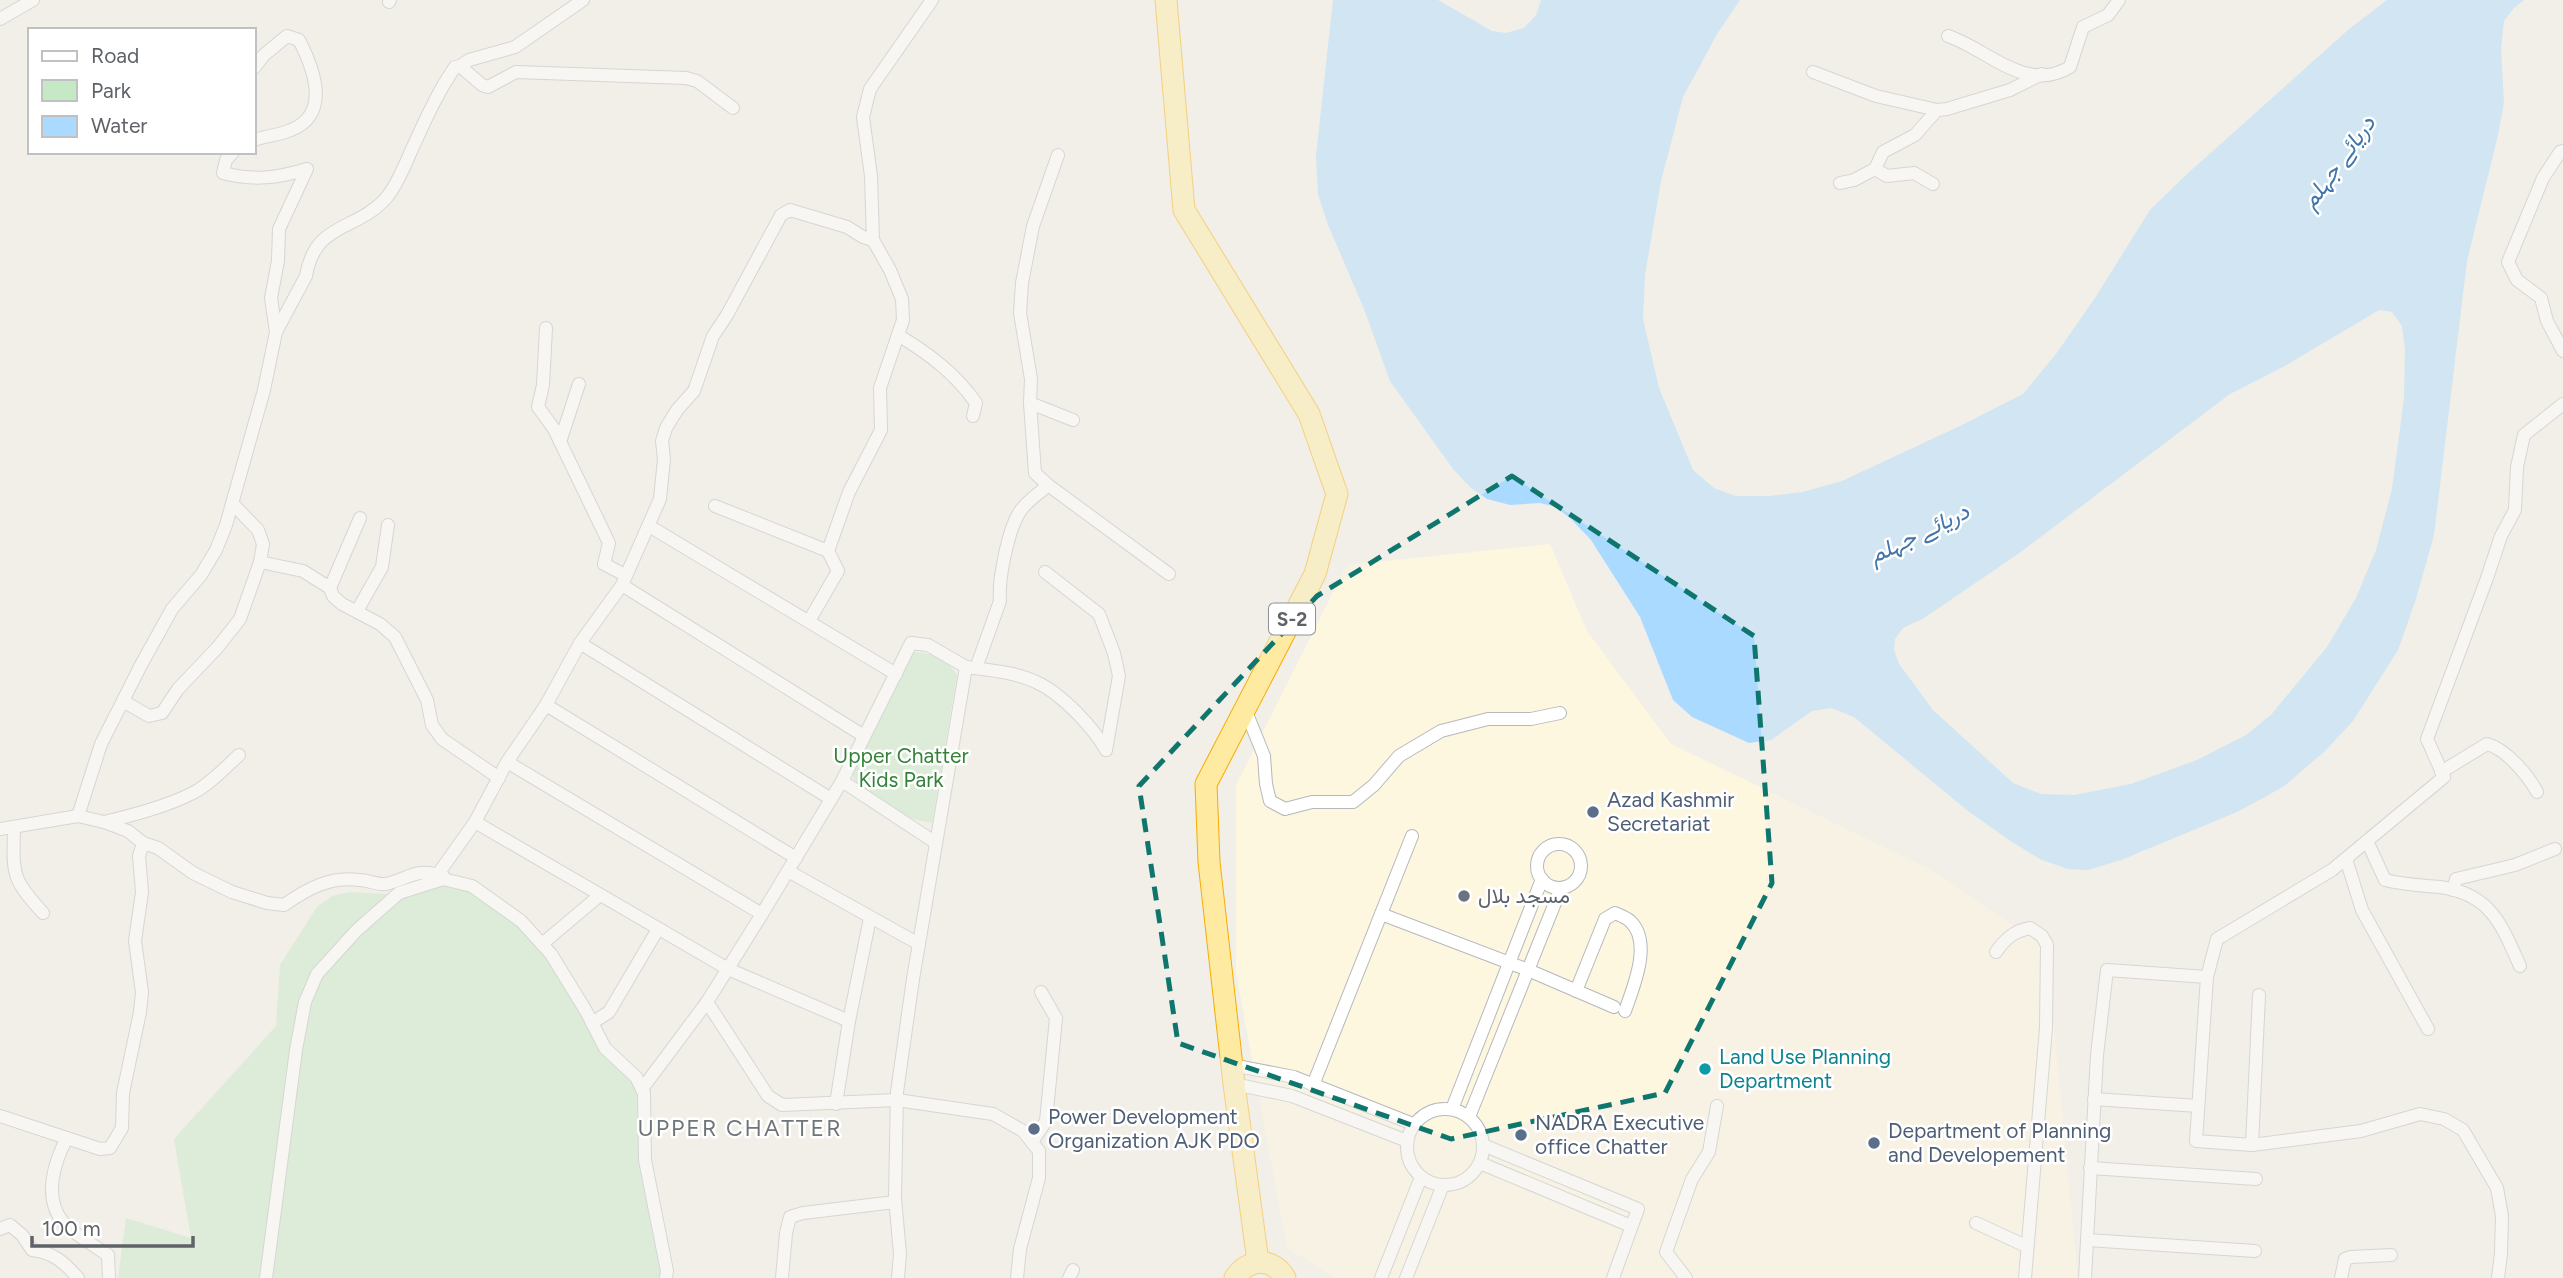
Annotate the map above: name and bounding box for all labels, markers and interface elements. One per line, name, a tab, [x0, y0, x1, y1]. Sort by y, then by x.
legend	[28, 28, 256, 154]
text: Road	[91, 43, 139, 68]
text: Park	[91, 78, 132, 103]
water label: دریائے جہلم	[2294, 109, 2383, 216]
text: Water	[91, 113, 147, 138]
water label: دریائے جہلم	[1864, 496, 1975, 571]
road number: S-2	[1269, 604, 1315, 634]
park label: Upper Chatter Kids Park	[833, 743, 969, 792]
place label: Azad Kashmir Secretariat	[1607, 787, 1734, 836]
marker: Azad Kashmir Secretariat	[1585, 804, 1601, 820]
place label: مسجد بلال	[1478, 883, 1570, 908]
marker: مسجد بلال	[1456, 888, 1472, 904]
place label: Land Use Planning Department	[1719, 1044, 1891, 1093]
marker: Land Use Planning Department	[1697, 1061, 1713, 1077]
place label: Power Development Organization AJK PDO	[1048, 1104, 1260, 1153]
place label: NADRA Executive office Chatter	[1535, 1110, 1704, 1159]
district label: UPPER CHATTER	[637, 1114, 843, 1142]
place label: Department of Planning and Developement	[1888, 1118, 2111, 1167]
marker: Power Development Organization AJK PDO	[1026, 1121, 1042, 1137]
marker: NADRA Executive office Chatter	[1513, 1127, 1529, 1143]
marker: Department of Planning and Developement	[1866, 1135, 1882, 1151]
scale bar	[32, 1204, 192, 1248]
text: 100 m	[42, 1216, 101, 1241]

